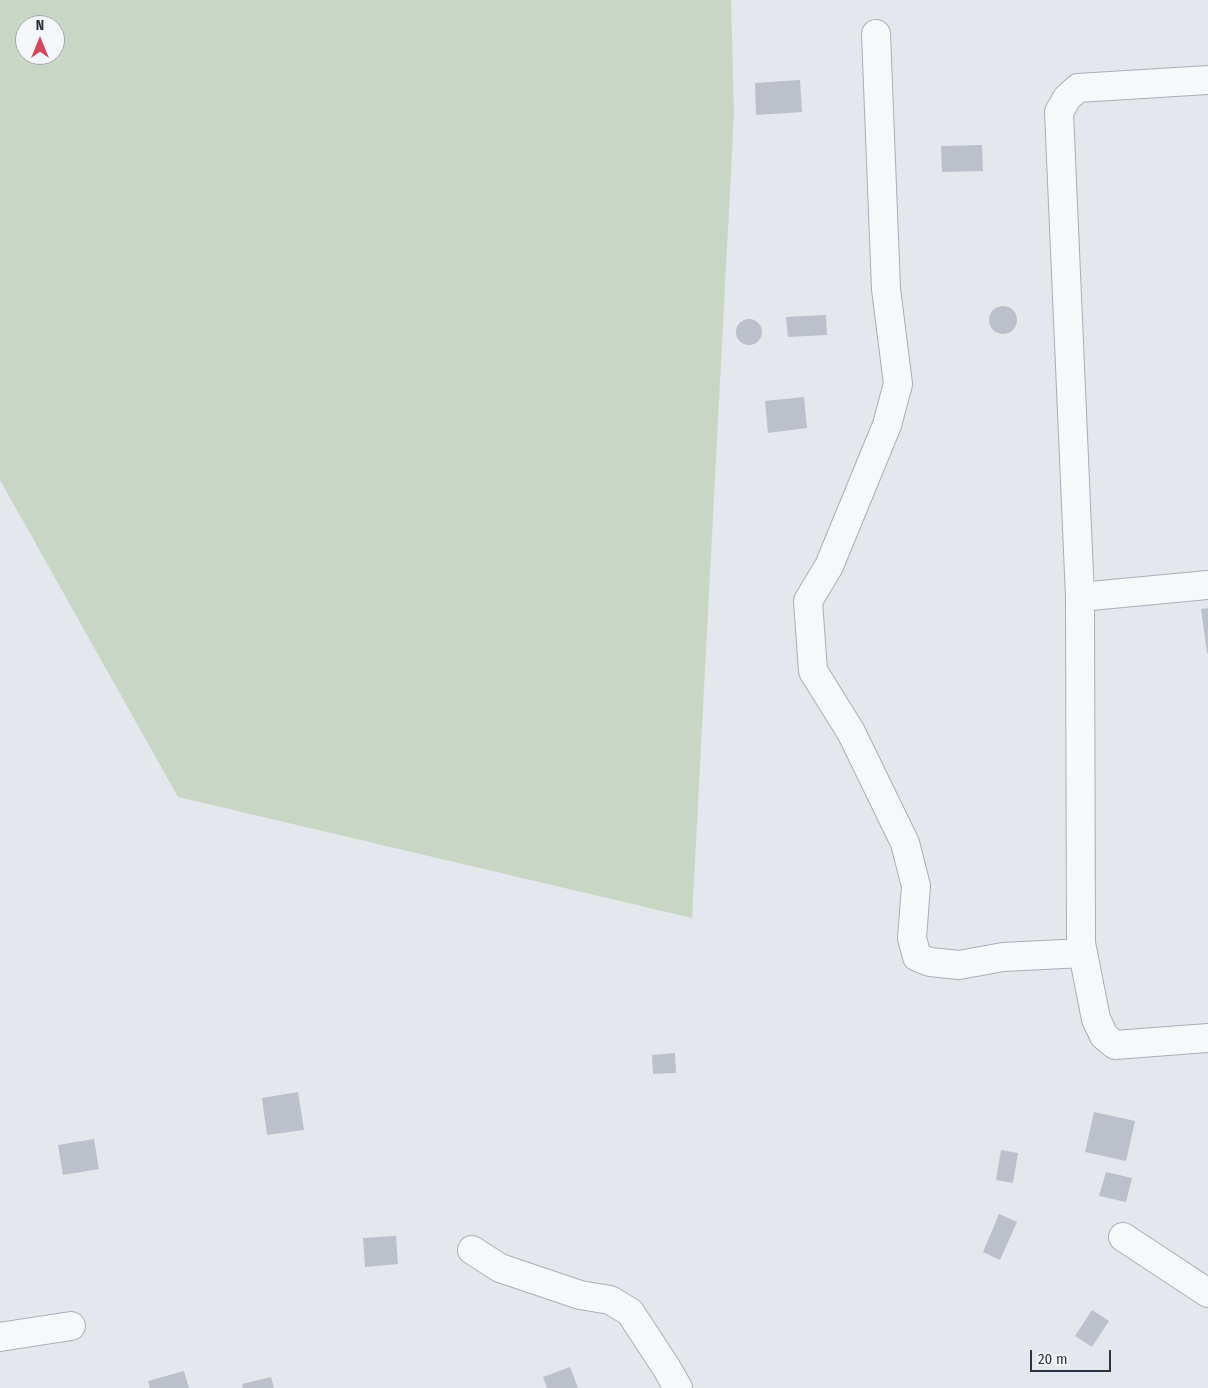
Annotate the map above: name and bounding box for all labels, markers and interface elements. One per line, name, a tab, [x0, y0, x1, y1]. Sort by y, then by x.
north arrow	[15, 15, 65, 65]
text: N	[36, 17, 44, 34]
scale bar	[1033, 1340, 1114, 1372]
text: 20 m	[1038, 1350, 1068, 1368]

